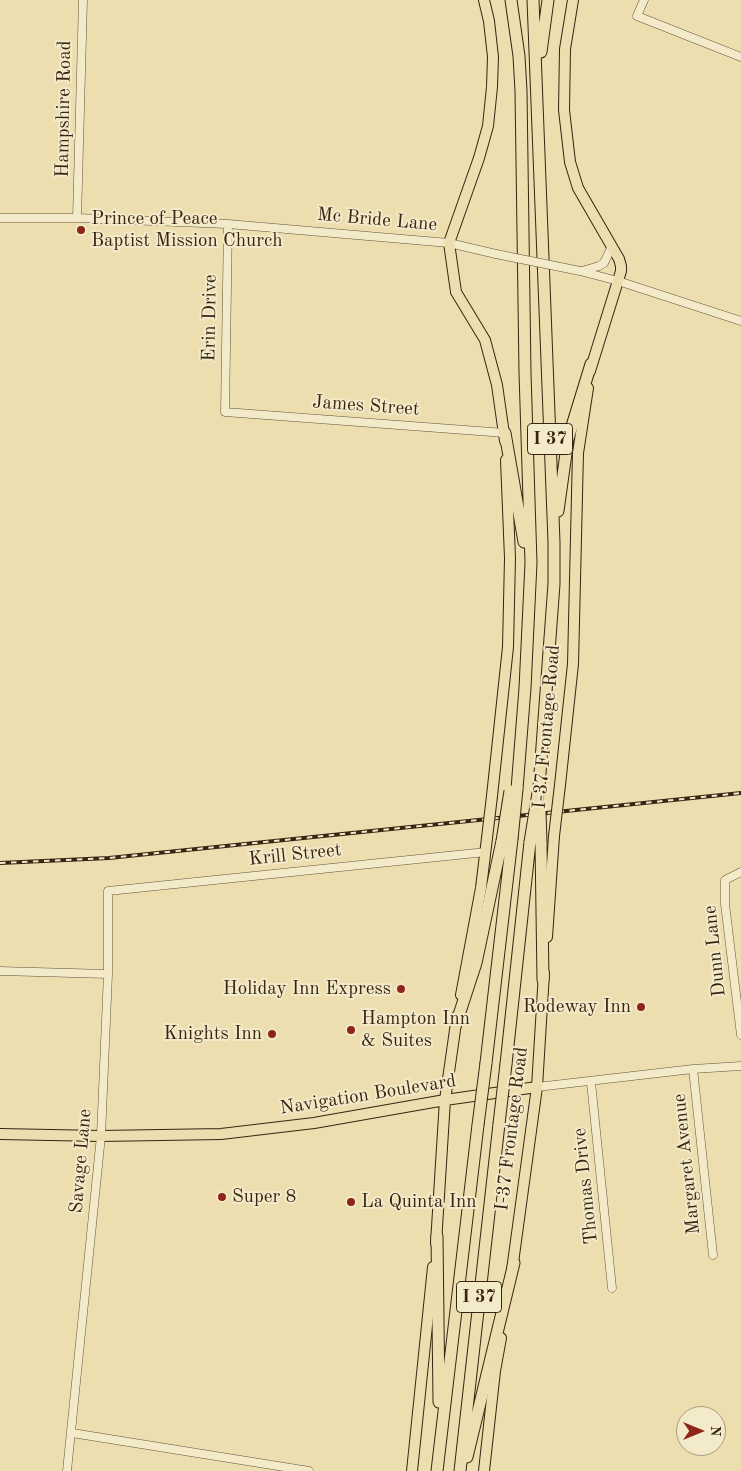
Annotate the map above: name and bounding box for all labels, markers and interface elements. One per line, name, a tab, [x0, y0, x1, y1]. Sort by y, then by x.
street label: Hampshire Road	[51, 40, 77, 178]
street label: Mc Bride Lane	[316, 203, 438, 237]
place label: Prince of Peace Baptist Mission Church	[91, 208, 283, 252]
marker: Prince of Peace Baptist Mission Church	[75, 224, 87, 236]
street label: Erin Drive	[198, 274, 222, 362]
street label: James Street	[312, 391, 420, 421]
road number: I 37	[528, 424, 572, 454]
street label: I-37 Frontage Road	[528, 644, 566, 810]
street label: Krill Street	[247, 839, 343, 871]
street label: Dunn Lane	[699, 904, 731, 998]
place label: Holiday Inn Express	[223, 978, 391, 1000]
marker: Holiday Inn Express	[395, 983, 407, 995]
place label: Rodeway Inn	[523, 996, 631, 1018]
marker: Rodeway Inn	[635, 1001, 647, 1013]
place label: Hampton Inn & Suites	[361, 1008, 470, 1052]
place label: Knights Inn	[163, 1023, 262, 1045]
marker: Hampton Inn & Suites	[345, 1024, 357, 1036]
marker: Knights Inn	[266, 1028, 278, 1040]
street label: I-37 Frontage Road	[491, 1046, 533, 1212]
street label: Navigation Boulevard	[278, 1070, 458, 1120]
street label: Margaret Avenue	[668, 1092, 706, 1236]
street label: Savage Lane	[65, 1108, 97, 1214]
street label: Thomas Drive	[569, 1127, 603, 1245]
place label: Super 8	[232, 1186, 297, 1208]
marker: Super 8	[216, 1191, 228, 1203]
place label: La Quinta Inn	[361, 1191, 477, 1213]
marker: La Quinta Inn	[345, 1196, 357, 1208]
road number: I 37	[456, 1281, 502, 1312]
north arrow	[676, 1406, 726, 1456]
text: N	[708, 1426, 722, 1436]

